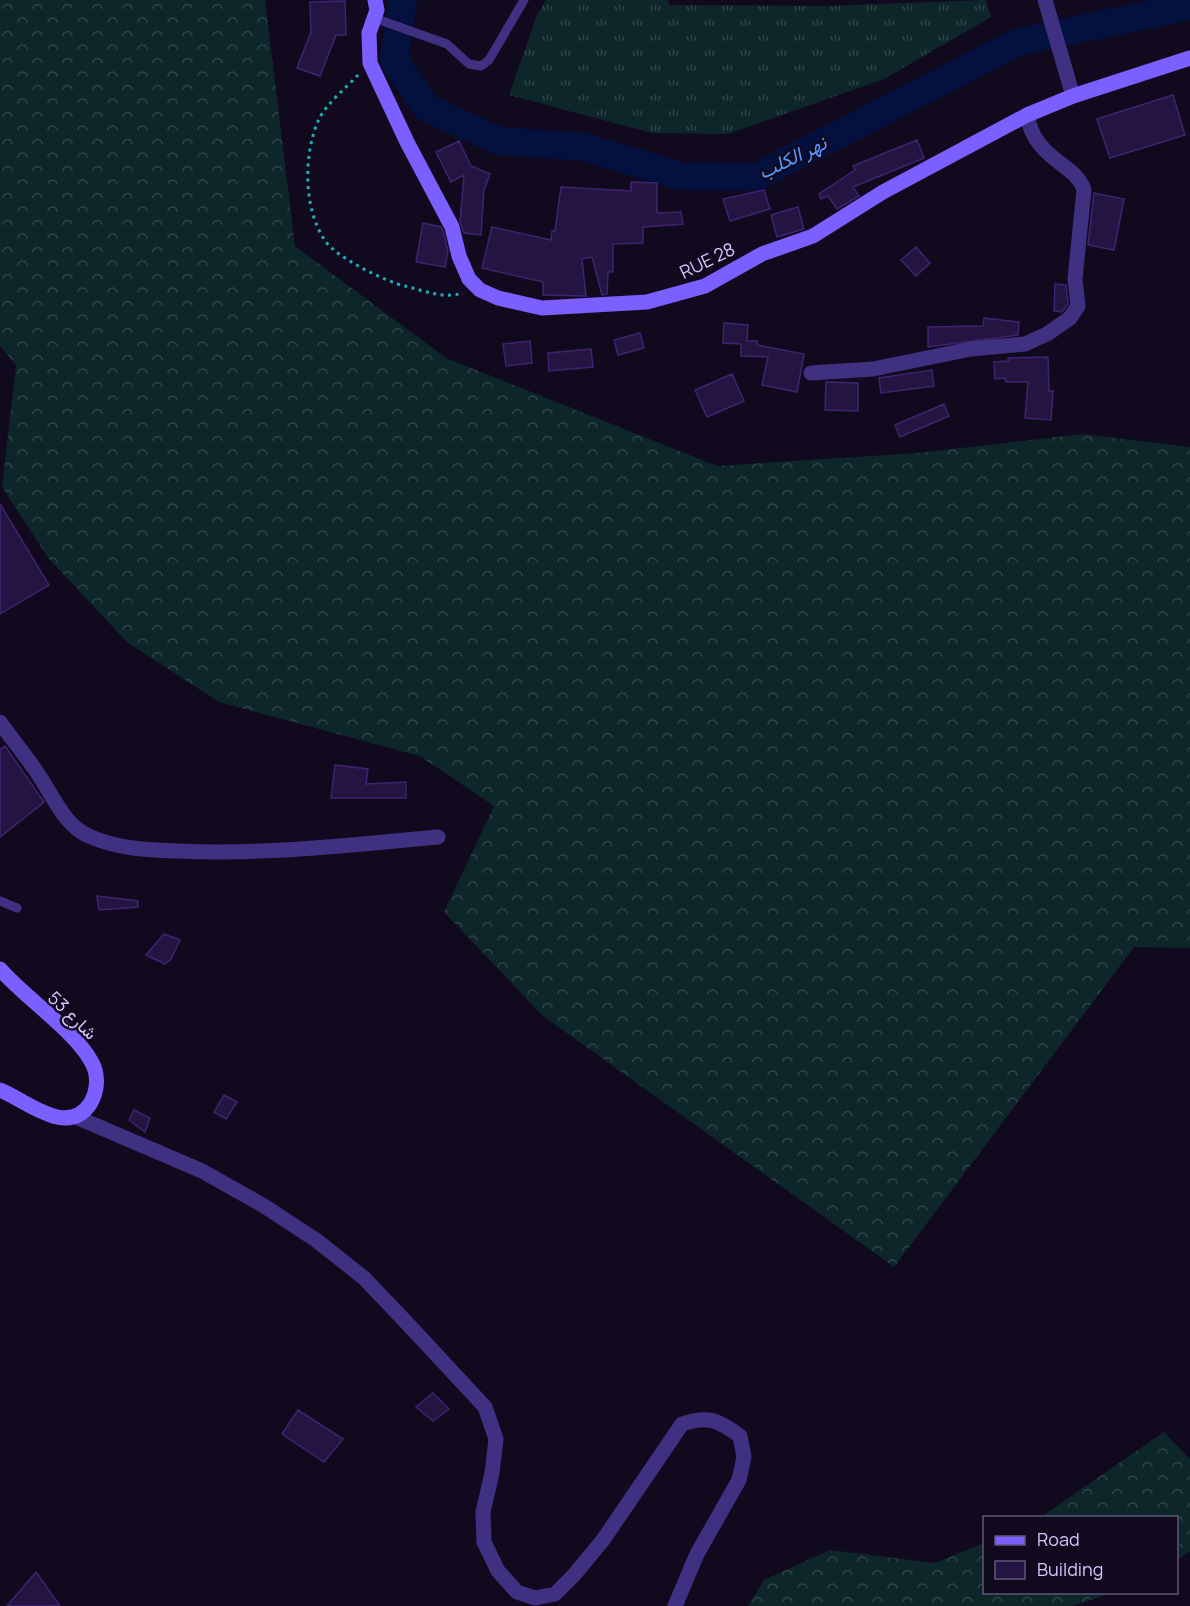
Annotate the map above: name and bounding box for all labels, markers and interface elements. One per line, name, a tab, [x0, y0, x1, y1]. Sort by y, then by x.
water label: نهر الكلب	[753, 128, 832, 185]
street label: RUE 28	[675, 236, 739, 284]
street label: شارع 53	[42, 985, 103, 1045]
legend	[983, 1516, 1178, 1594]
text: Road	[1037, 1527, 1080, 1551]
text: Building	[1037, 1557, 1103, 1581]

